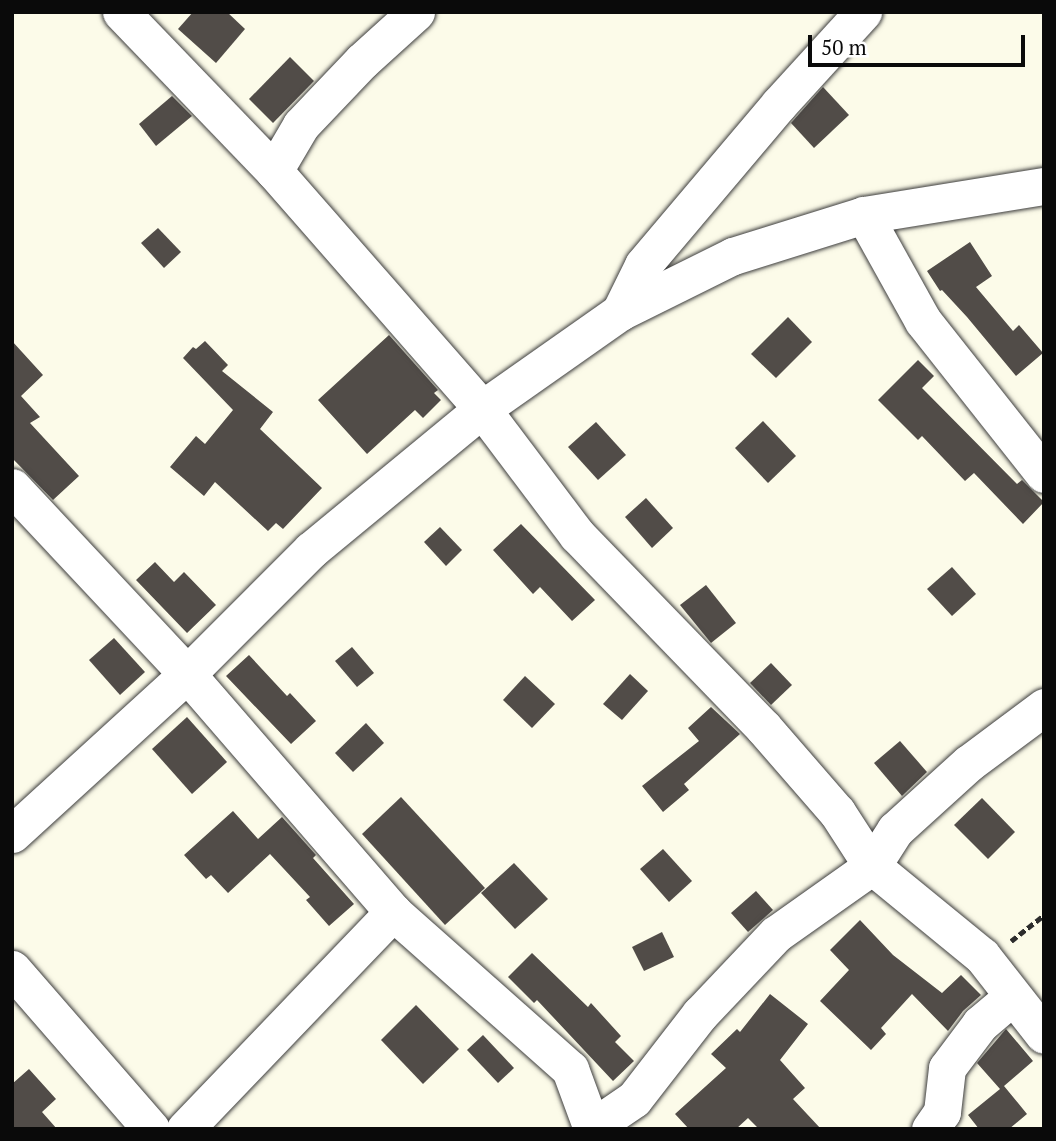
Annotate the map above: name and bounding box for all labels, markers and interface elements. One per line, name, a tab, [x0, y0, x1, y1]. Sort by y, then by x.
scale bar	[811, 21, 1028, 65]
text: 50 m	[821, 33, 867, 61]

